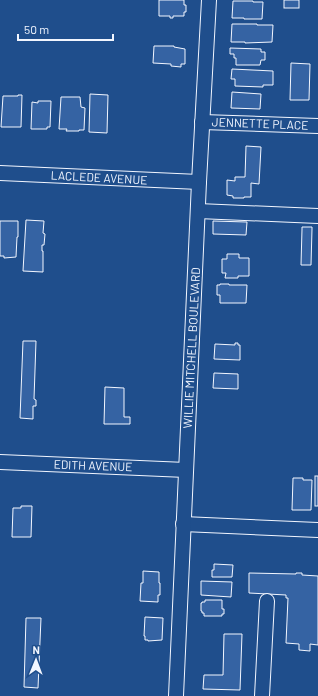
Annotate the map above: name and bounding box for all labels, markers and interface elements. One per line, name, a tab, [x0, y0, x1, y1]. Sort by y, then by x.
scale bar	[18, 16, 113, 42]
text: 50 m	[24, 22, 49, 36]
street label: JENNETTE PLACE	[211, 114, 309, 132]
street label: LACLEDE AVENUE	[50, 167, 148, 187]
street label: WILLIE MITCHELL BOULEVARD	[180, 267, 202, 429]
street label: EDITH AVENUE	[53, 457, 133, 473]
north arrow	[16, 640, 56, 680]
text: N	[32, 643, 40, 656]

